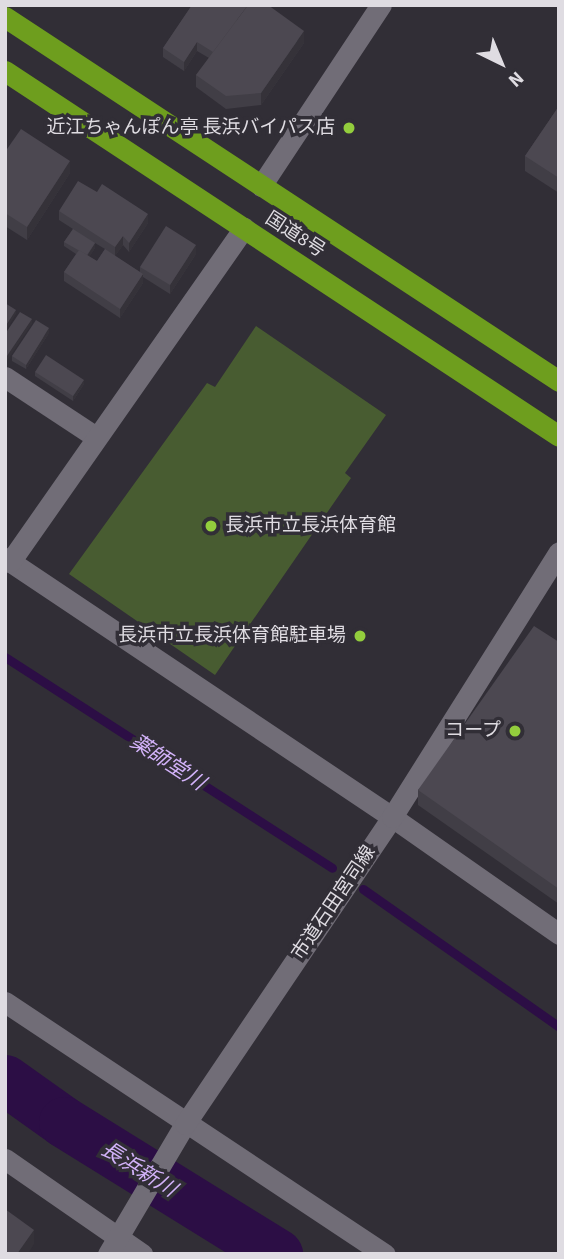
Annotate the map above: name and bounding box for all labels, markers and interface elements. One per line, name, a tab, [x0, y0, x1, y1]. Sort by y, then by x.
north arrow	[466, 28, 536, 98]
text: N	[502, 65, 529, 93]
place label: 近江ちゃんぽん亭 長浜バイパス店	[46, 117, 335, 139]
marker: 近江ちゃんぽん亭 長浜バイパス店	[341, 120, 357, 136]
street label: 国道8号	[261, 207, 329, 263]
place label: 長浜市立長浜体育館	[225, 515, 396, 537]
marker: 長浜市立長浜体育館	[203, 518, 219, 534]
place label: 長浜市立長浜体育館駐車場	[118, 625, 346, 647]
marker: 長浜市立長浜体育館駐車場	[352, 628, 368, 644]
place label: コープ	[444, 720, 501, 742]
marker: コープ	[507, 723, 523, 739]
water label: 薬師堂川	[126, 729, 210, 795]
street label: 市道石田宮司線	[287, 841, 381, 965]
water label: 長浜新川	[97, 1136, 181, 1202]

